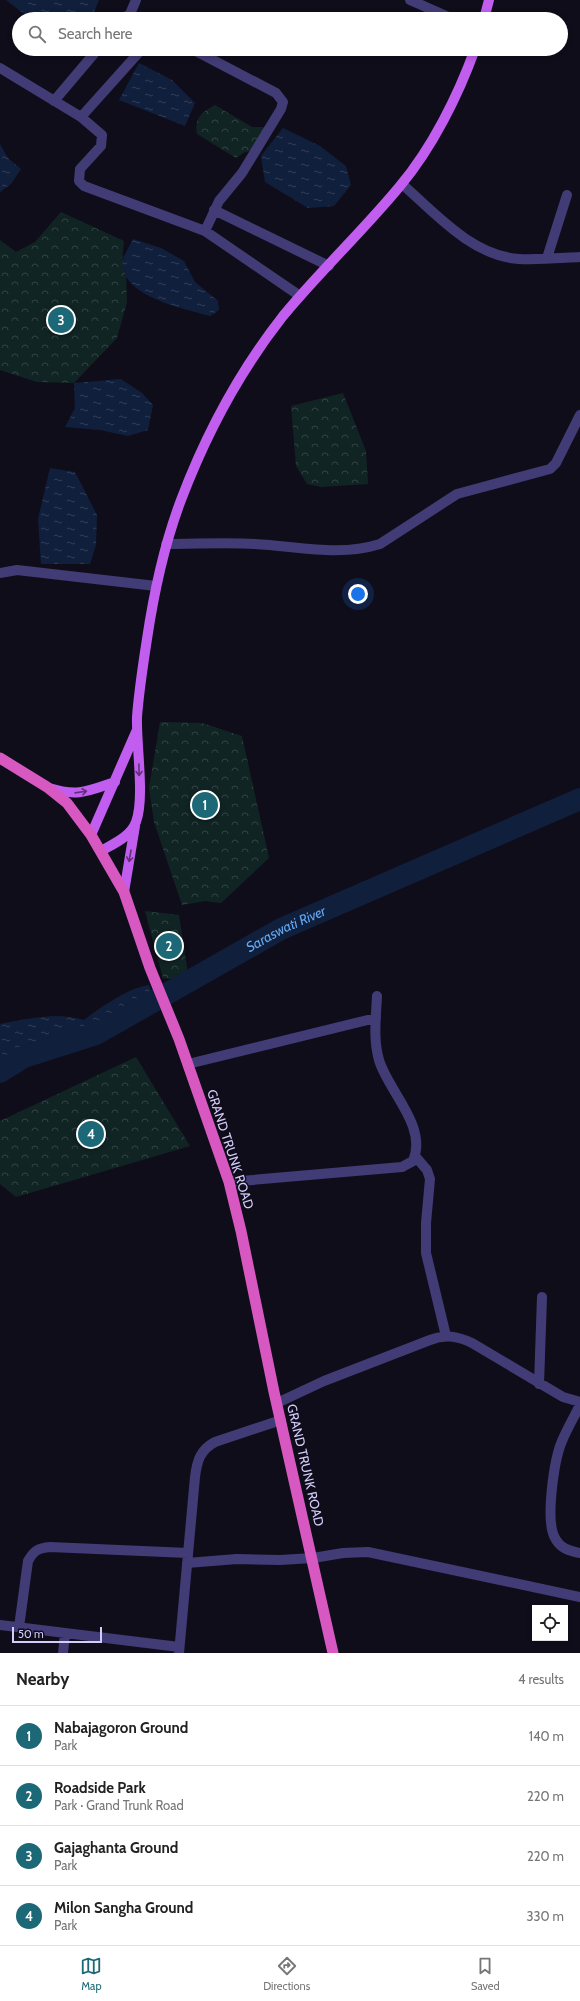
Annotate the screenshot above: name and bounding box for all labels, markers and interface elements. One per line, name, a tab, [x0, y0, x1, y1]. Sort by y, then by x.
search box	[12, 12, 568, 56]
icon: search	[26, 23, 48, 45]
text: Search here	[58, 25, 133, 43]
pin: 3	[48, 305, 74, 335]
your location	[348, 584, 368, 604]
one-way arrow	[135, 763, 143, 776]
one-way arrow	[74, 788, 87, 796]
pin: 1	[192, 790, 218, 820]
one-way arrow	[126, 849, 134, 862]
water label: Saraswati River	[243, 901, 329, 956]
pin: 2	[156, 931, 182, 961]
street label: GRAND TRUNK ROAD	[204, 1087, 258, 1211]
pin: 4	[78, 1119, 104, 1149]
street label: GRAND TRUNK ROAD	[284, 1402, 328, 1528]
map controls	[532, 1605, 568, 1641]
button: locate	[532, 1605, 568, 1641]
scale bar	[12, 1625, 102, 1644]
text: 50 m	[18, 1627, 44, 1641]
text: Nearby	[16, 1669, 69, 1689]
text: 4 results	[518, 1671, 564, 1687]
text: Nabajagoron Ground	[54, 1719, 188, 1737]
text: 1	[27, 1728, 31, 1744]
text: 140 m	[529, 1728, 564, 1744]
text: Park	[54, 1737, 77, 1753]
text: Roadside Park	[54, 1779, 146, 1797]
text: 2	[26, 1788, 32, 1804]
text: 220 m	[527, 1788, 564, 1804]
text: Park · Grand Trunk Road	[54, 1797, 184, 1813]
text: Gajaghanta Ground	[54, 1839, 178, 1857]
text: 3	[25, 1848, 33, 1864]
text: 220 m	[527, 1848, 564, 1864]
text: Park	[54, 1857, 77, 1873]
text: Milon Sangha Ground	[54, 1899, 193, 1917]
text: 4	[25, 1908, 33, 1924]
text: 330 m	[527, 1908, 564, 1924]
text: Park	[54, 1917, 77, 1933]
tab: Map	[80, 1955, 102, 1993]
tab: Directions	[263, 1955, 310, 1993]
tab: Saved	[471, 1955, 500, 1993]

